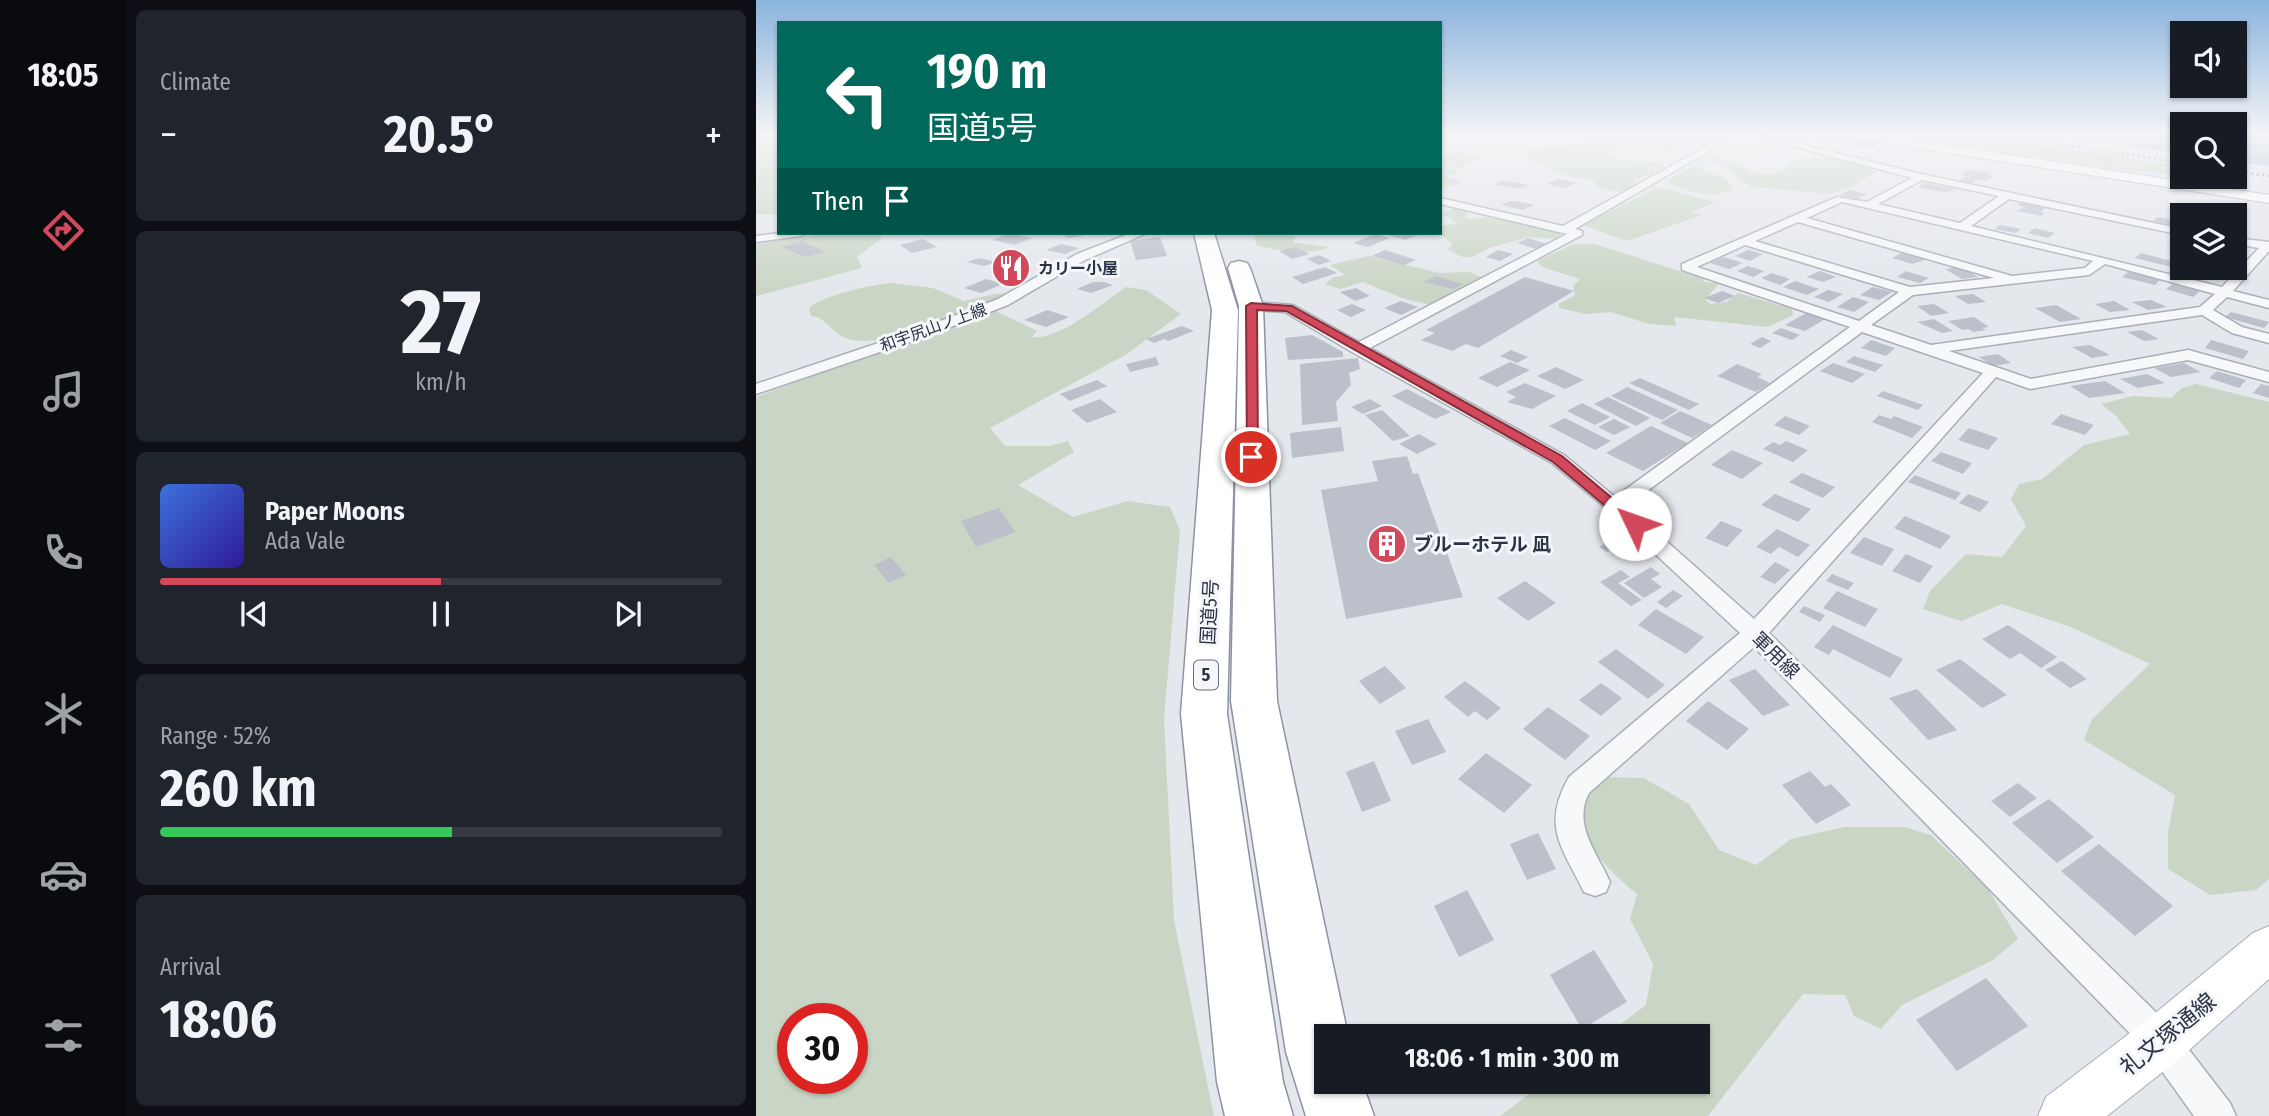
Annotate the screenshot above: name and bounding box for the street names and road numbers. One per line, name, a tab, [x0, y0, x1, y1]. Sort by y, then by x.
street label: 和宇尻山ノ上線	[877, 299, 989, 356]
street label: 国道5号	[1196, 579, 1223, 645]
street label: 軍用線	[1747, 627, 1804, 683]
road number: 5	[1194, 660, 1218, 690]
street label: 礼文塚通線	[2115, 987, 2221, 1081]

